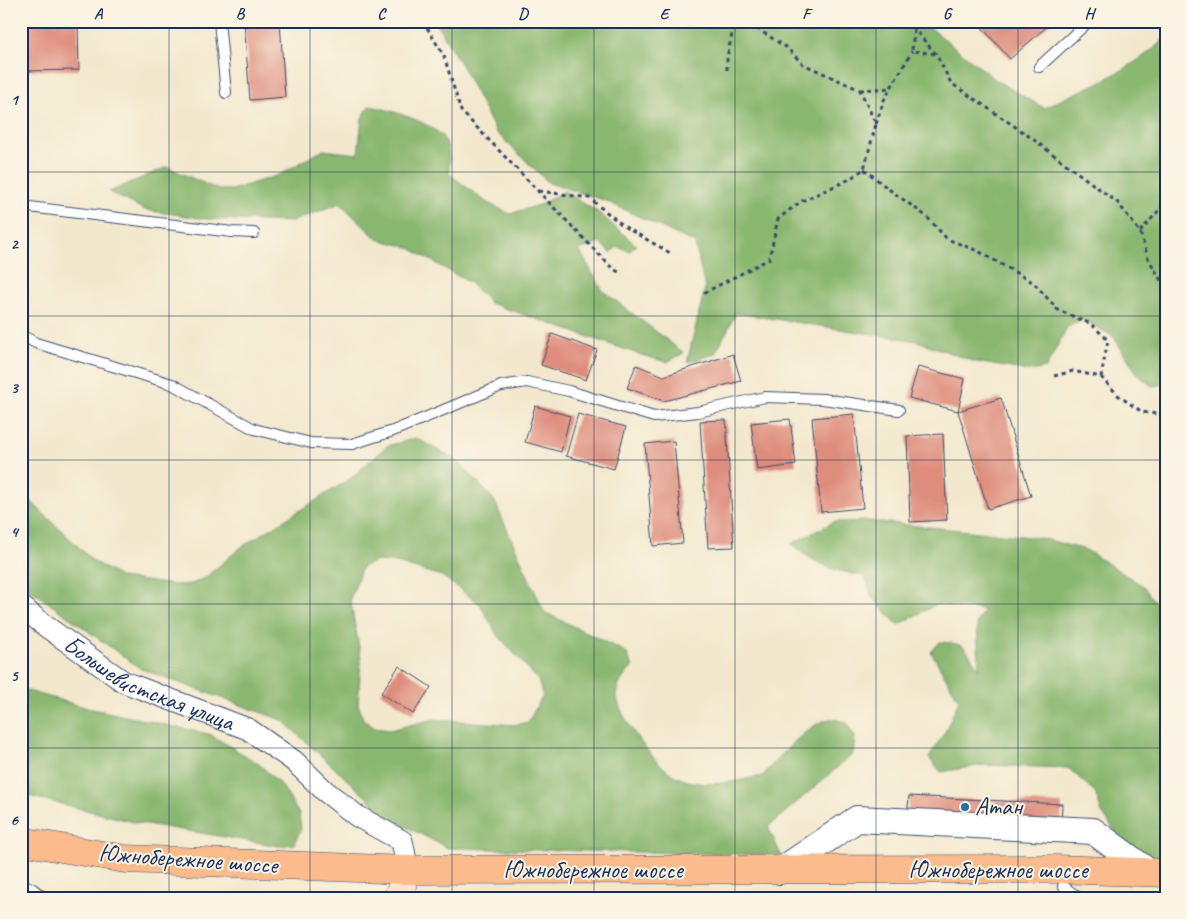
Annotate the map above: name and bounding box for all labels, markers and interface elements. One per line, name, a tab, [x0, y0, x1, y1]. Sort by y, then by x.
text: A	[94, 4, 104, 24]
text: B	[236, 4, 246, 24]
text: C	[377, 4, 387, 24]
text: D	[518, 4, 529, 24]
text: E	[660, 4, 671, 24]
text: F	[802, 4, 813, 24]
text: G	[943, 4, 953, 24]
text: H	[1084, 4, 1096, 24]
text: 1	[10, 90, 19, 110]
text: 2	[10, 234, 19, 254]
text: 3	[10, 378, 19, 398]
text: 4	[10, 522, 19, 542]
street label: Большевистская улица	[57, 628, 240, 739]
text: 5	[11, 666, 20, 686]
place label: Атан	[975, 791, 1024, 823]
marker: Атан	[959, 801, 971, 813]
text: 6	[10, 810, 19, 830]
street label: Южнобережное шоссе	[98, 837, 280, 881]
street label: Южнобережное шоссе	[503, 854, 684, 886]
street label: Южнобережное шоссе	[908, 854, 1089, 886]

